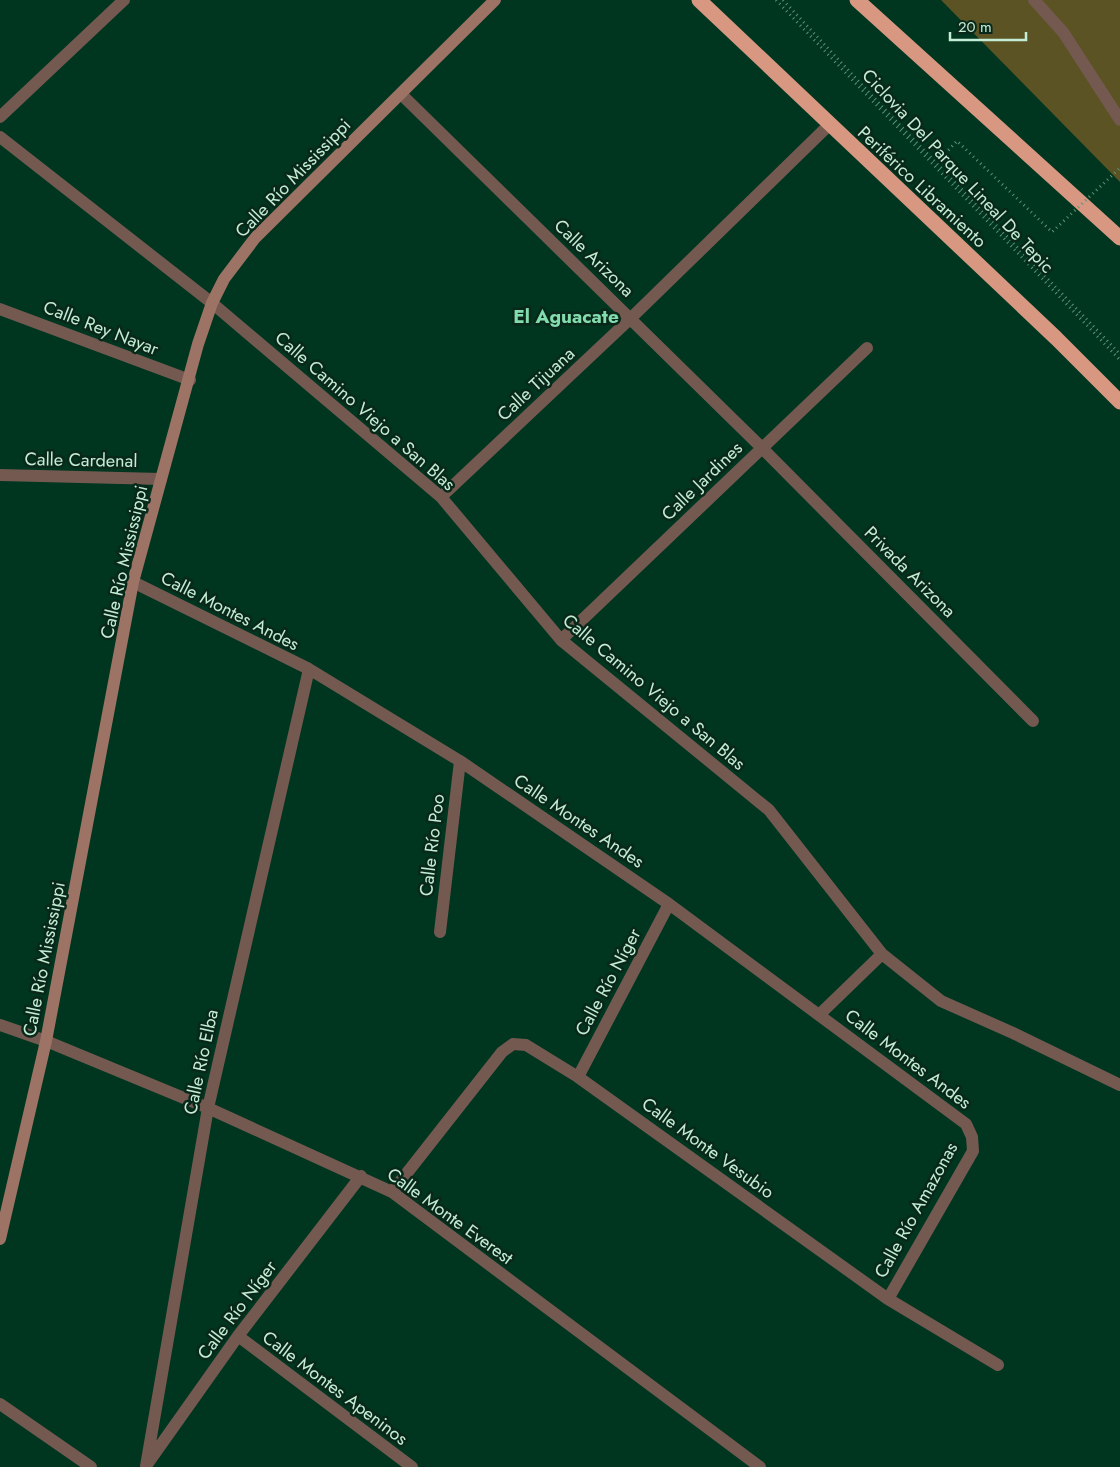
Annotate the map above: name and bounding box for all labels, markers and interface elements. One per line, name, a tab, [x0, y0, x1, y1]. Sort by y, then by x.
scale bar	[950, 10, 1026, 42]
text: 20 m	[958, 16, 992, 38]
street label: Ciclovia Del Parque Lineal De Tepic	[856, 63, 1060, 279]
street label: Calle Río Mississippi	[229, 113, 357, 243]
street label: Periférico Libramiento	[852, 120, 992, 254]
street label: Calle Arizona	[548, 213, 640, 303]
street label: Calle Rey Nayar	[40, 294, 163, 362]
district label: El Aguacate	[513, 303, 619, 330]
street label: Calle Camino Viejo a San Blas	[269, 325, 461, 497]
street label: Calle Tijuana	[491, 341, 581, 427]
street label: Calle Jardines	[656, 436, 748, 526]
street label: Calle Cardenal	[24, 446, 138, 474]
street label: Calle Río Mississippi	[94, 483, 154, 641]
street label: Privada Arizona	[858, 520, 962, 624]
street label: Calle Montes Andes	[156, 565, 304, 657]
street label: Calle Camino Viejo a San Blas	[557, 608, 751, 776]
street label: Calle Montes Andes	[509, 768, 649, 874]
street label: Calle Río Poo	[413, 792, 451, 898]
street label: Calle Río Mississippi	[16, 880, 72, 1038]
street label: Calle Río Níger	[569, 923, 648, 1040]
street label: Calle Montes Andes	[839, 1003, 977, 1115]
street label: Calle Río Elba	[177, 1007, 225, 1117]
street label: Calle Monte Vesubio	[636, 1091, 780, 1205]
street label: Calle Río Amazonas	[868, 1137, 964, 1283]
street label: Calle Monte Everest	[382, 1161, 519, 1271]
street label: Calle Río Níger	[191, 1254, 283, 1365]
street label: Calle Montes Apeninos	[257, 1325, 413, 1451]

